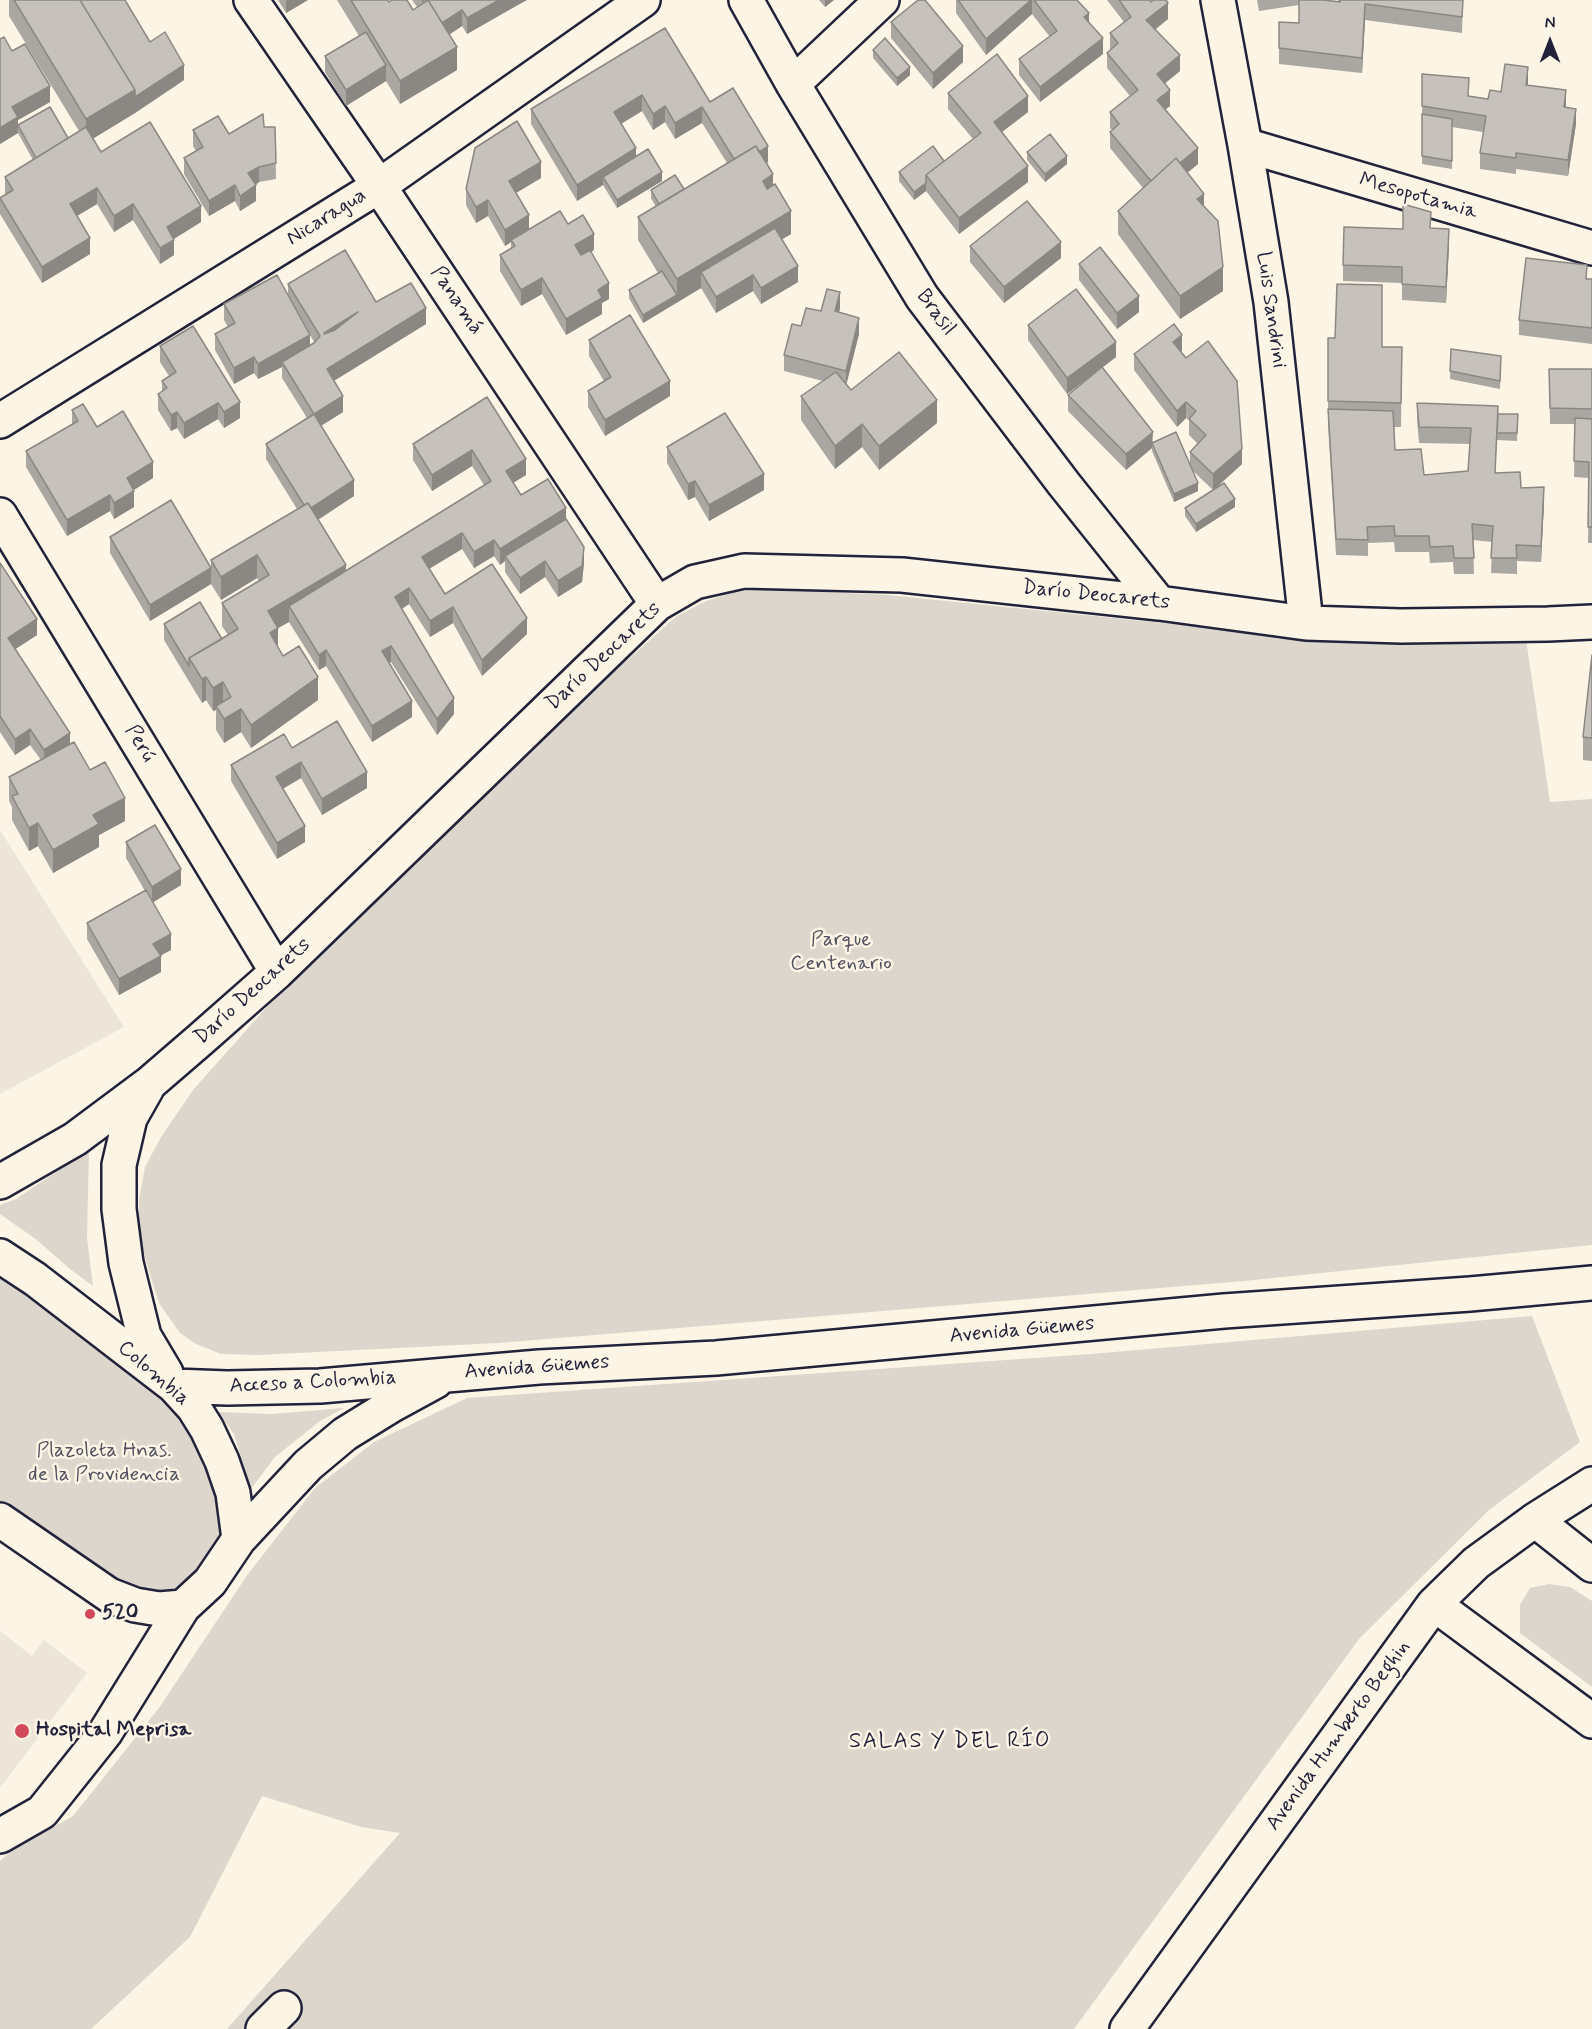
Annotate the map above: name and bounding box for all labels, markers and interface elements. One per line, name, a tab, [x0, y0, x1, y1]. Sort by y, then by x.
north arrow	[1520, 12, 1580, 72]
text: N	[1545, 13, 1555, 34]
street label: Mesopotamia	[1356, 168, 1480, 226]
street label: Nicaragua	[283, 184, 371, 252]
street label: Luis Sandrini	[1249, 250, 1291, 370]
street label: Panamá	[424, 262, 488, 340]
street label: Brasil	[910, 285, 960, 341]
street label: Darío Deocarets	[1021, 576, 1171, 616]
street label: Darío Deocarets	[541, 597, 667, 717]
street label: Perú	[118, 721, 160, 767]
park label: Parque Centenario	[790, 928, 892, 978]
street label: Darío Deocarets	[190, 933, 316, 1051]
street label: Avenida Güemes	[948, 1312, 1096, 1350]
street label: Colombia	[112, 1336, 194, 1412]
street label: Avenida Güemes	[464, 1350, 610, 1386]
street label: Acceso a Colombia	[229, 1366, 397, 1400]
park label: Plazoleta Hnas. de la Providencia	[28, 1439, 180, 1489]
place label: 520	[102, 1601, 138, 1627]
marker: 520	[83, 1607, 97, 1621]
street label: Avenida Humberto Beghin	[1262, 1636, 1416, 1836]
place label: Hospital Meprisa	[36, 1718, 191, 1744]
marker: Hospital Meprisa	[13, 1722, 31, 1740]
district label: SALAS Y DEL RÍO	[851, 1729, 1049, 1755]

